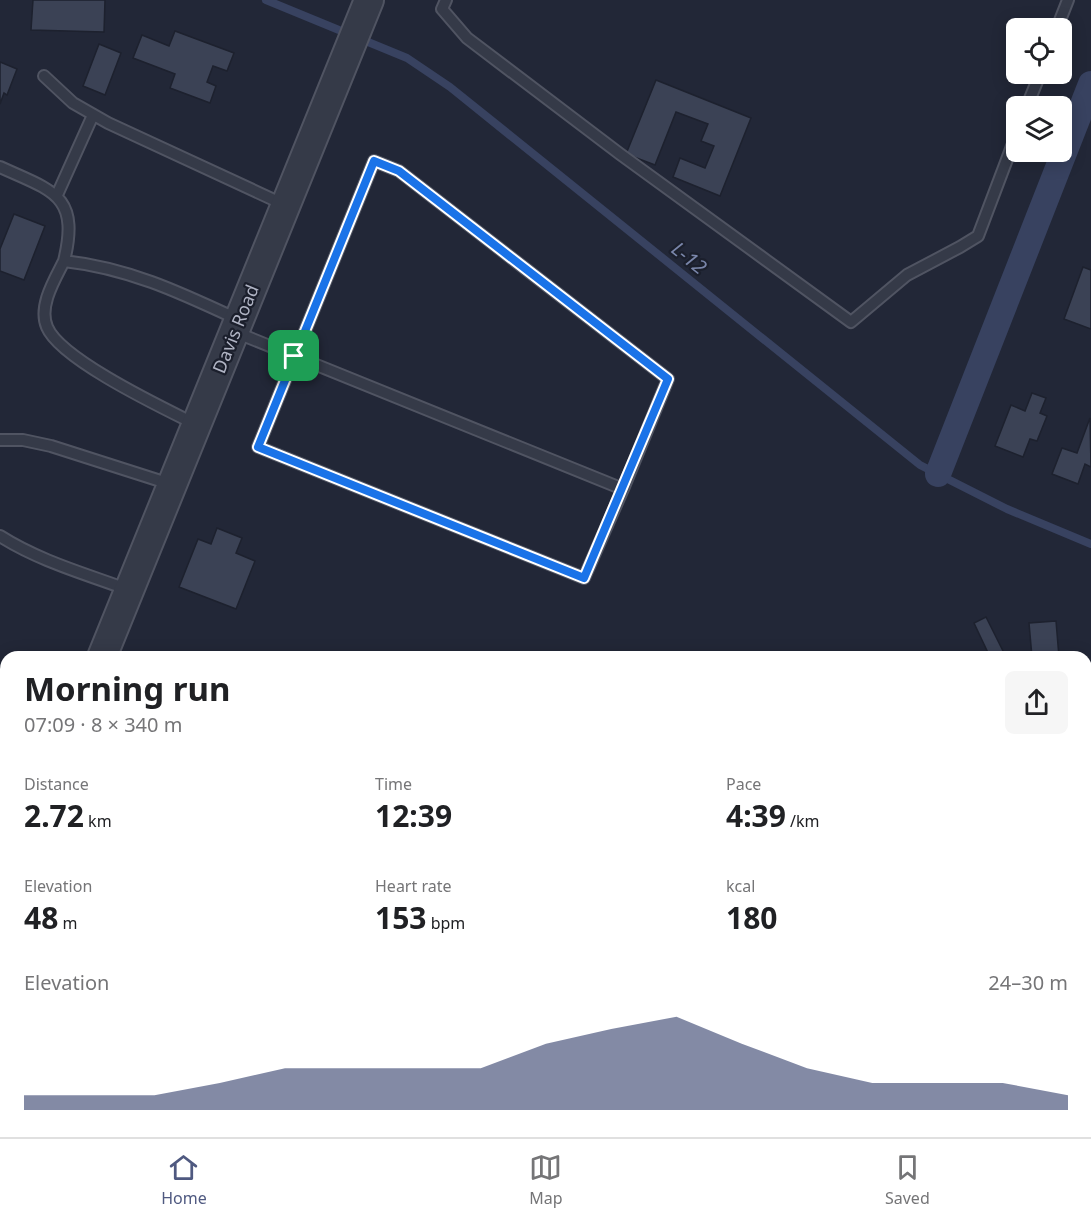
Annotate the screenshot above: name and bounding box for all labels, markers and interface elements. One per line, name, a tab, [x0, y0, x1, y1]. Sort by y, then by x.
map controls	[1006, 18, 1072, 162]
button: locate	[1006, 18, 1072, 84]
button: layers	[1006, 96, 1072, 162]
water label: L-12	[666, 235, 713, 280]
street label: Davis Road	[206, 281, 264, 377]
pin	[268, 330, 319, 381]
icon: arrive	[277, 339, 310, 372]
text: Morning run	[24, 666, 230, 711]
button: share	[1005, 671, 1068, 734]
text: 07:09 · 8 × 340 m	[24, 711, 182, 738]
text: Distance	[24, 773, 89, 795]
text: Time	[375, 773, 412, 795]
text: Pace	[726, 773, 761, 795]
text: 2.72	[24, 795, 84, 836]
text: 12:39	[375, 795, 452, 836]
text: 4:39	[726, 795, 786, 836]
text: km	[84, 810, 112, 832]
text: /km	[786, 810, 820, 832]
text: Elevation	[24, 875, 92, 897]
text: Heart rate	[375, 875, 451, 897]
text: kcal	[726, 875, 755, 897]
text: 48	[24, 897, 58, 938]
text: 153	[375, 897, 426, 938]
text: 180	[726, 897, 777, 938]
text: m	[58, 912, 77, 934]
text: bpm	[426, 912, 465, 934]
text: Elevation	[24, 969, 109, 996]
text: 24–30 m	[988, 969, 1068, 996]
tab: Home	[161, 1151, 207, 1209]
tab: Map	[529, 1151, 563, 1209]
tab: Saved	[885, 1151, 930, 1209]

